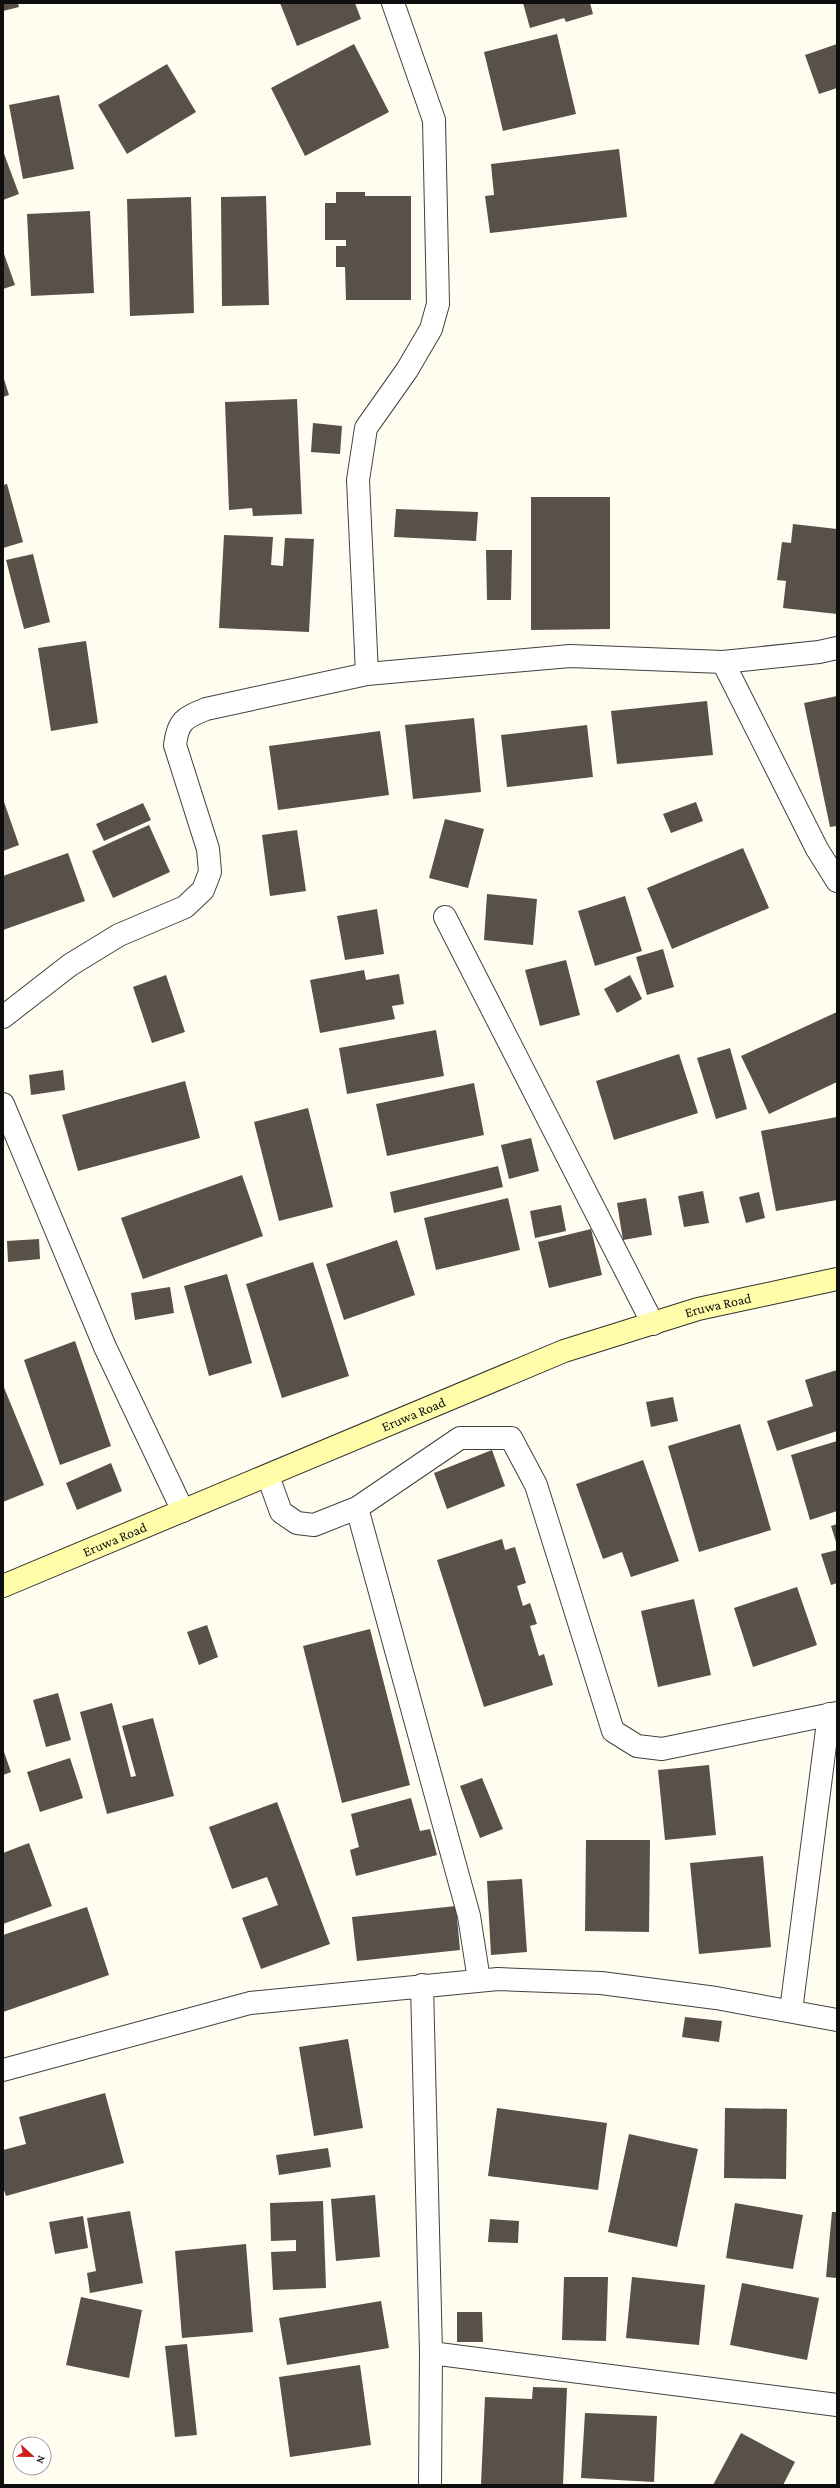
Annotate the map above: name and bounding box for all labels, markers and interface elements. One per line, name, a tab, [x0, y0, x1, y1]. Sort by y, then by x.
street label: Eruwa Road	[683, 1290, 753, 1321]
street label: Eruwa Road	[379, 1393, 448, 1435]
street label: Eruwa Road	[80, 1519, 150, 1560]
north arrow	[12, 2436, 52, 2476]
text: N	[34, 2454, 48, 2466]

